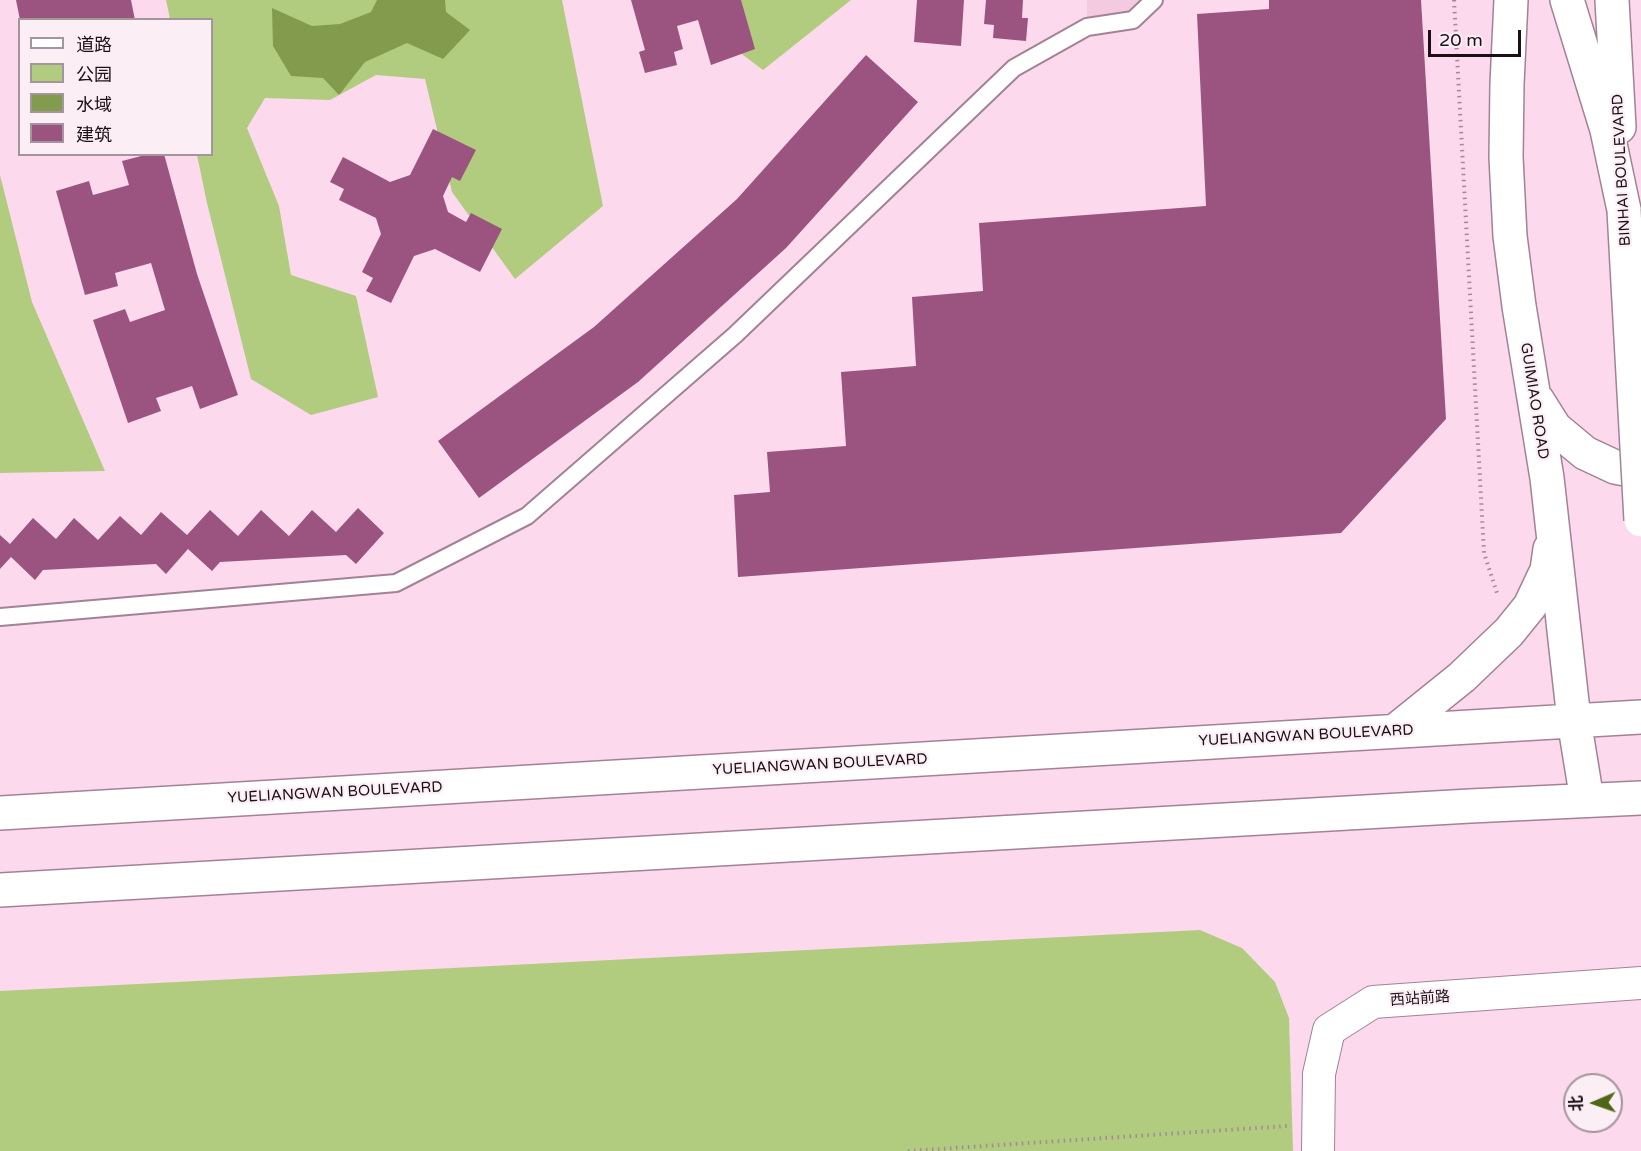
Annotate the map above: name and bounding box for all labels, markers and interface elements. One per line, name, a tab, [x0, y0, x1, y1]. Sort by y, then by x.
legend	[18, 18, 213, 156]
scale bar	[1431, 18, 1524, 56]
text: 20 m	[1439, 29, 1483, 51]
text: 道路	[76, 34, 112, 56]
text: 公园	[76, 64, 112, 86]
street label: BINHAI BOULEVARD	[1609, 93, 1635, 247]
text: 水域	[76, 94, 112, 116]
text: 建筑	[76, 124, 112, 146]
street label: GUIMIAO ROAD	[1516, 341, 1552, 461]
street label: YUELIANGWAN BOULEVARD	[1198, 721, 1414, 751]
street label: YUELIANGWAN BOULEVARD	[712, 750, 928, 780]
street label: YUELIANGWAN BOULEVARD	[227, 778, 443, 808]
street label: 西站前路	[1389, 988, 1451, 1010]
north arrow	[1563, 1073, 1623, 1133]
text: 北	[1567, 1095, 1587, 1112]

